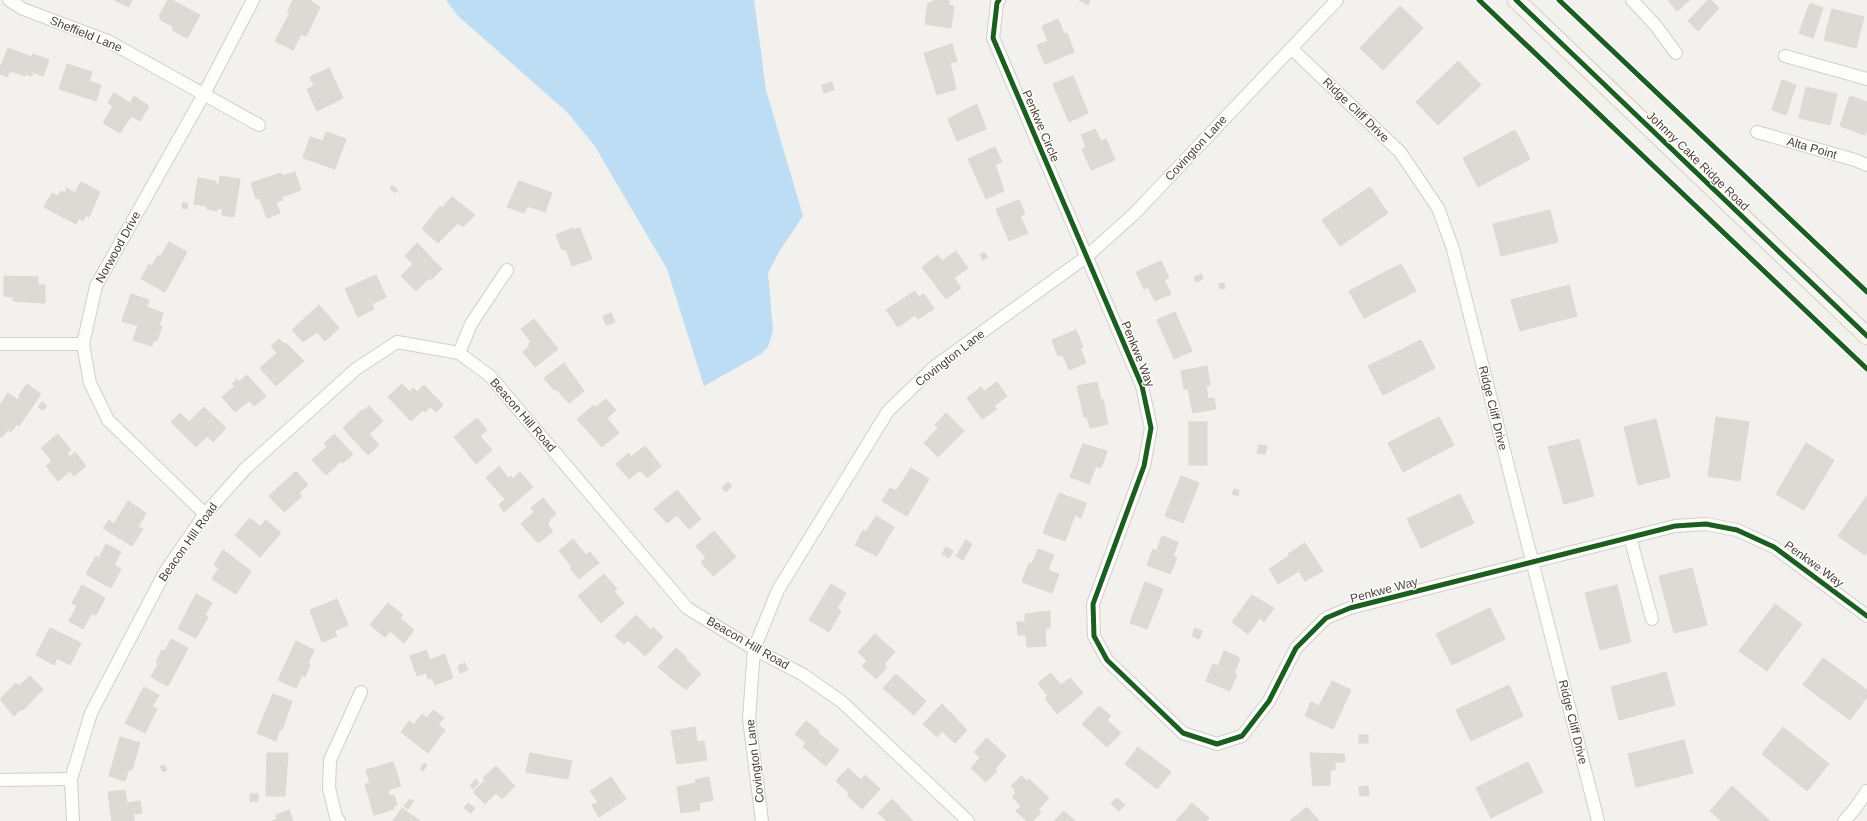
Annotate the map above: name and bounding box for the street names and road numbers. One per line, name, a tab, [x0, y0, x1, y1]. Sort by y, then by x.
street label: Sheffield Lane	[48, 13, 124, 55]
street label: Ridge Cliff Drive	[1320, 75, 1392, 145]
street label: Penkwe Circle	[1020, 88, 1063, 164]
street label: Johnny Cake Ridge Road	[1644, 108, 1752, 214]
street label: Covington Lane	[1162, 112, 1230, 184]
street label: Alta Point	[1785, 134, 1839, 162]
street label: Norwood Drive	[93, 209, 144, 285]
street label: Penkwe Way	[1118, 319, 1158, 389]
street label: Covington Lane	[913, 326, 988, 389]
street label: Ridge Cliff Drive	[1476, 364, 1510, 452]
street label: Beacon Hill Road	[487, 375, 559, 455]
street label: Beacon Hill Road	[156, 500, 220, 584]
street label: Penkwe Way	[1782, 538, 1846, 590]
street label: Penkwe Way	[1349, 574, 1419, 606]
street label: Beacon Hill Road	[704, 614, 792, 672]
street label: Ridge Cliff Drive	[1556, 678, 1590, 766]
street label: Covington Lane	[743, 718, 767, 804]

